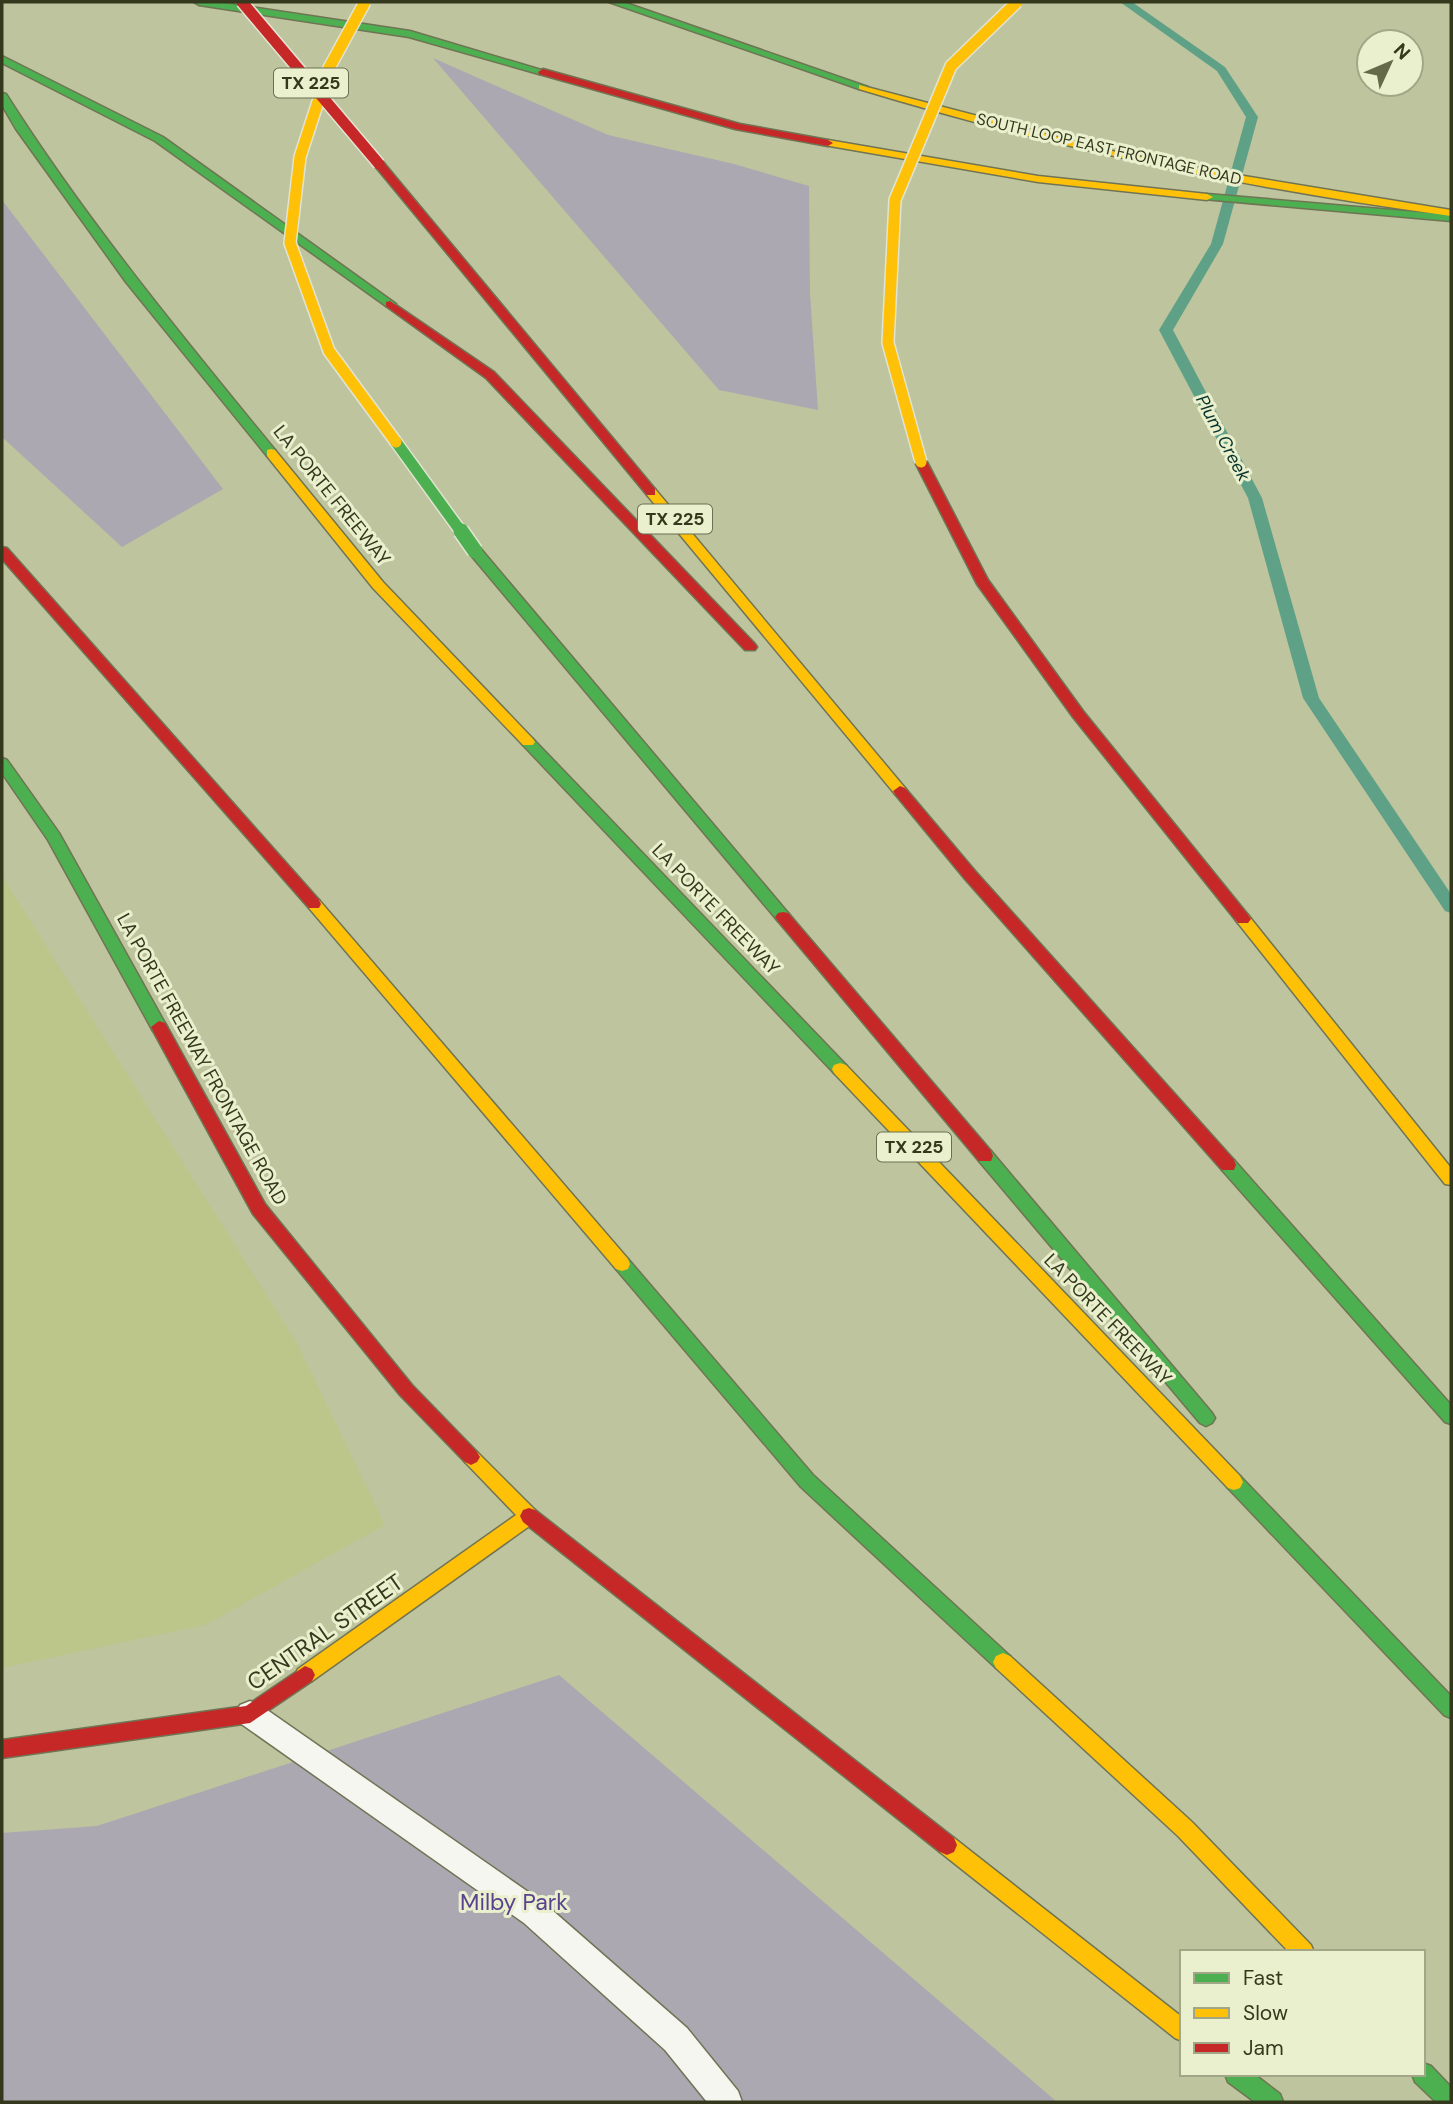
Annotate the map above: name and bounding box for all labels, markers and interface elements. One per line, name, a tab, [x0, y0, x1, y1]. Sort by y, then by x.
north arrow	[1355, 28, 1425, 98]
text: N	[1388, 38, 1416, 65]
road number: TX 225	[274, 68, 348, 98]
street label: SOUTH LOOP EAST FRONTAGE ROAD	[975, 108, 1243, 190]
water label: Plum Creek	[1190, 390, 1256, 486]
street label: LA PORTE FREEWAY	[268, 420, 396, 570]
road number: TX 225	[638, 504, 712, 534]
street label: LA PORTE FREEWAY	[647, 838, 785, 980]
street label: LA PORTE FREEWAY FRONTAGE ROAD	[111, 909, 293, 1209]
road number: TX 225	[877, 1132, 951, 1162]
street label: LA PORTE FREEWAY	[1039, 1248, 1177, 1390]
street label: CENTRAL STREET	[241, 1567, 409, 1697]
park label: Milby Park	[460, 1887, 568, 1917]
legend	[1180, 1950, 1425, 2076]
text: Fast	[1243, 1964, 1283, 1992]
text: Slow	[1243, 1999, 1288, 2027]
text: Jam	[1243, 2034, 1284, 2062]

